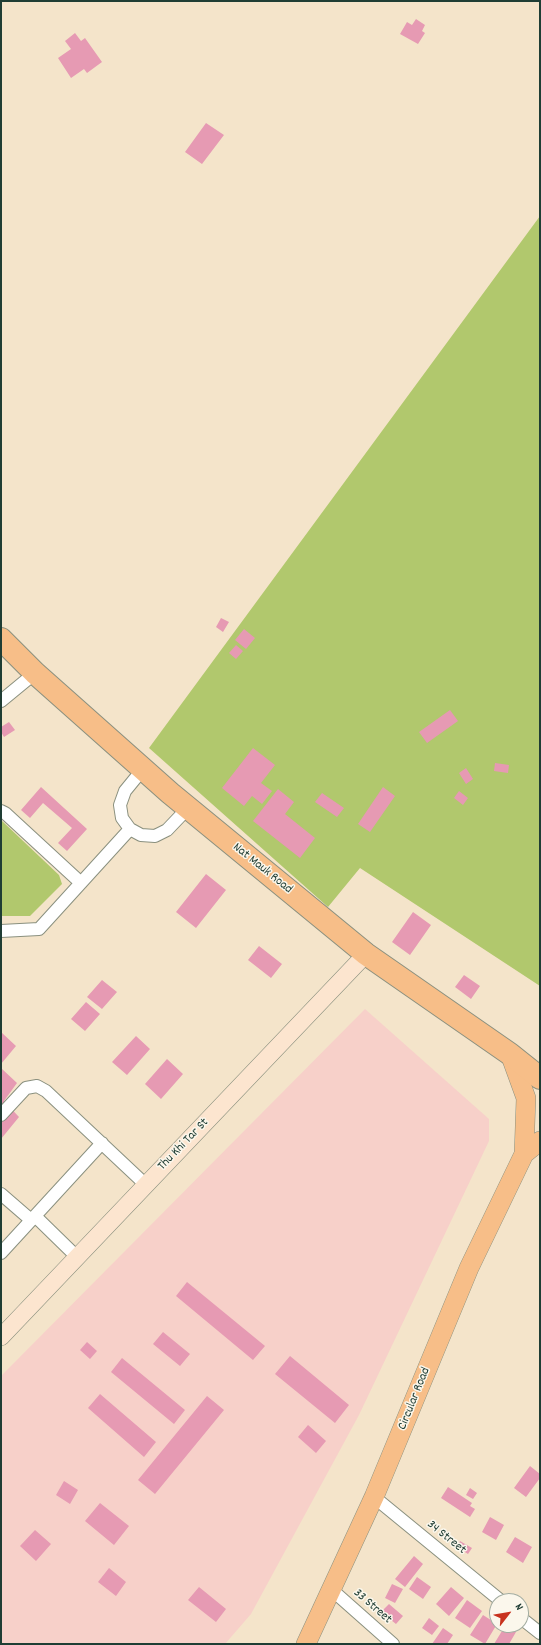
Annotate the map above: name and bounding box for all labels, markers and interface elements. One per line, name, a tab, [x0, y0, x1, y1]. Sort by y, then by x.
street label: Nat Mauk Road	[229, 840, 295, 898]
street label: Thu Khi Tar St	[155, 1116, 213, 1174]
street label: Circular Road	[395, 1366, 435, 1432]
street label: 34 Street	[423, 1518, 469, 1558]
street label: 33 Street	[349, 1586, 395, 1628]
north arrow	[489, 1593, 529, 1633]
text: N	[510, 1601, 527, 1614]

